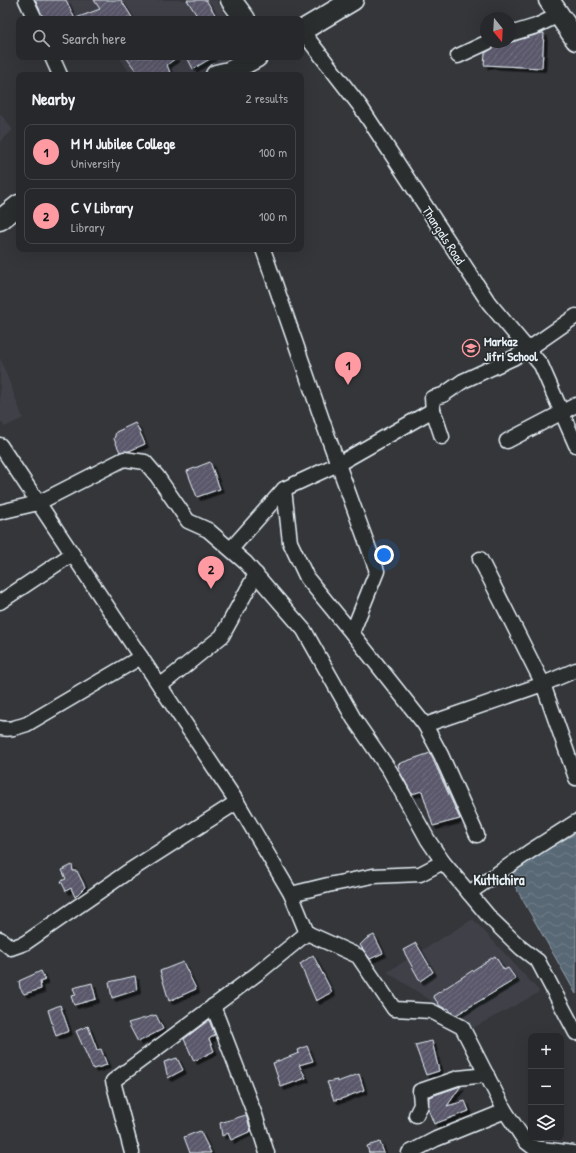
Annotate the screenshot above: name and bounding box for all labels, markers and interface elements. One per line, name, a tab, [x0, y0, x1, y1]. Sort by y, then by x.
north arrow	[480, 12, 516, 48]
search box	[16, 16, 304, 60]
icon: search	[30, 27, 52, 49]
text: Search here	[62, 28, 126, 49]
text: Nearby	[32, 87, 75, 110]
text: 2 results	[246, 89, 288, 107]
text: M M Jubilee College	[71, 133, 176, 154]
text: 1	[44, 143, 48, 161]
text: 100 m	[259, 143, 287, 161]
text: University	[71, 154, 120, 172]
text: C V Library	[71, 197, 133, 218]
street label: Thangals Road	[418, 202, 470, 268]
text: 2	[43, 207, 49, 225]
text: 100 m	[259, 207, 287, 225]
text: Library	[71, 218, 105, 236]
place label: Markaz Jifri School	[484, 332, 538, 365]
school or university icon: Markaz Jifri School	[461, 338, 481, 358]
pin: 1	[335, 352, 361, 385]
your location	[374, 545, 394, 565]
pin: 2	[198, 556, 224, 589]
district label: Kuttichira	[473, 870, 525, 889]
map controls	[528, 1033, 564, 1141]
button: +	[528, 1033, 564, 1069]
button: −	[528, 1069, 564, 1105]
button: layers	[528, 1105, 564, 1141]

